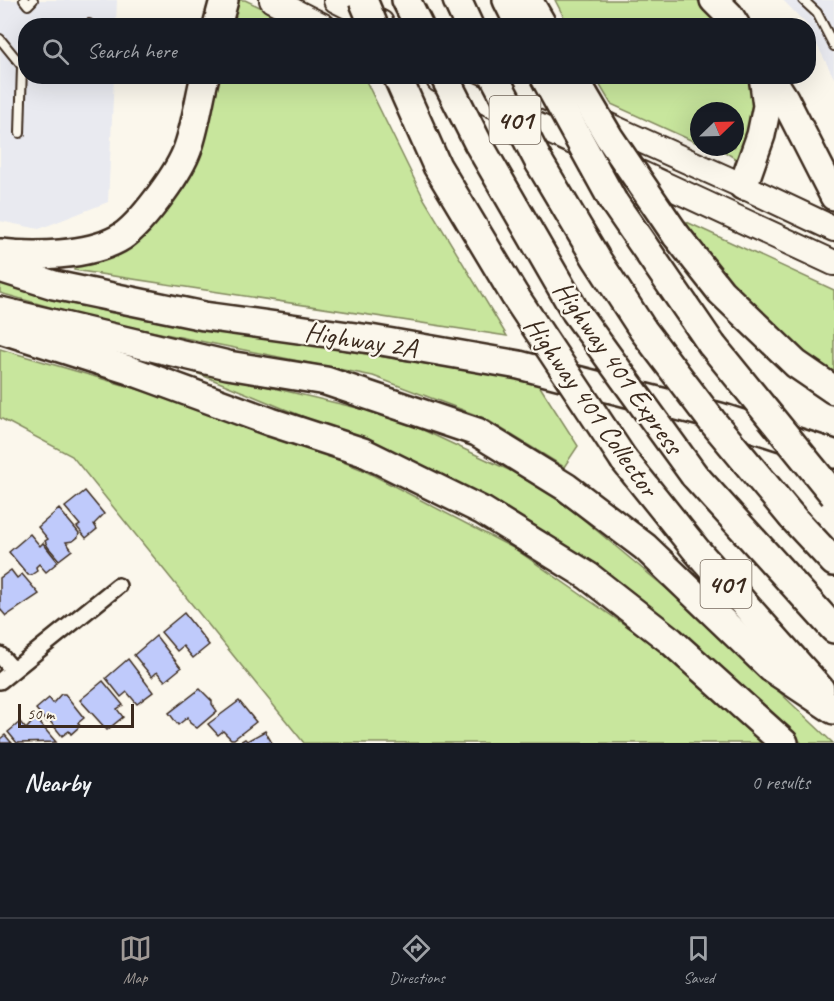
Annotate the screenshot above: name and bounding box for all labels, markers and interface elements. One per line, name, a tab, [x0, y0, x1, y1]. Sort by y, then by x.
search box	[18, 18, 816, 84]
icon: search	[39, 35, 72, 68]
text: Search here	[87, 37, 177, 65]
road number: 401	[490, 96, 540, 144]
north arrow	[690, 102, 744, 156]
street label: Highway 401 Express	[546, 274, 693, 463]
street label: Highway 401 Collector	[516, 309, 668, 505]
street label: Highway 2A	[303, 313, 421, 366]
road number: 401	[700, 560, 752, 608]
scale bar	[18, 701, 134, 728]
text: 50 m	[27, 704, 54, 724]
text: Nearby	[24, 766, 89, 799]
text: 0 results	[751, 770, 810, 795]
tab: Map	[119, 932, 152, 988]
tab: Directions	[389, 932, 445, 988]
tab: Saved	[682, 932, 715, 988]

